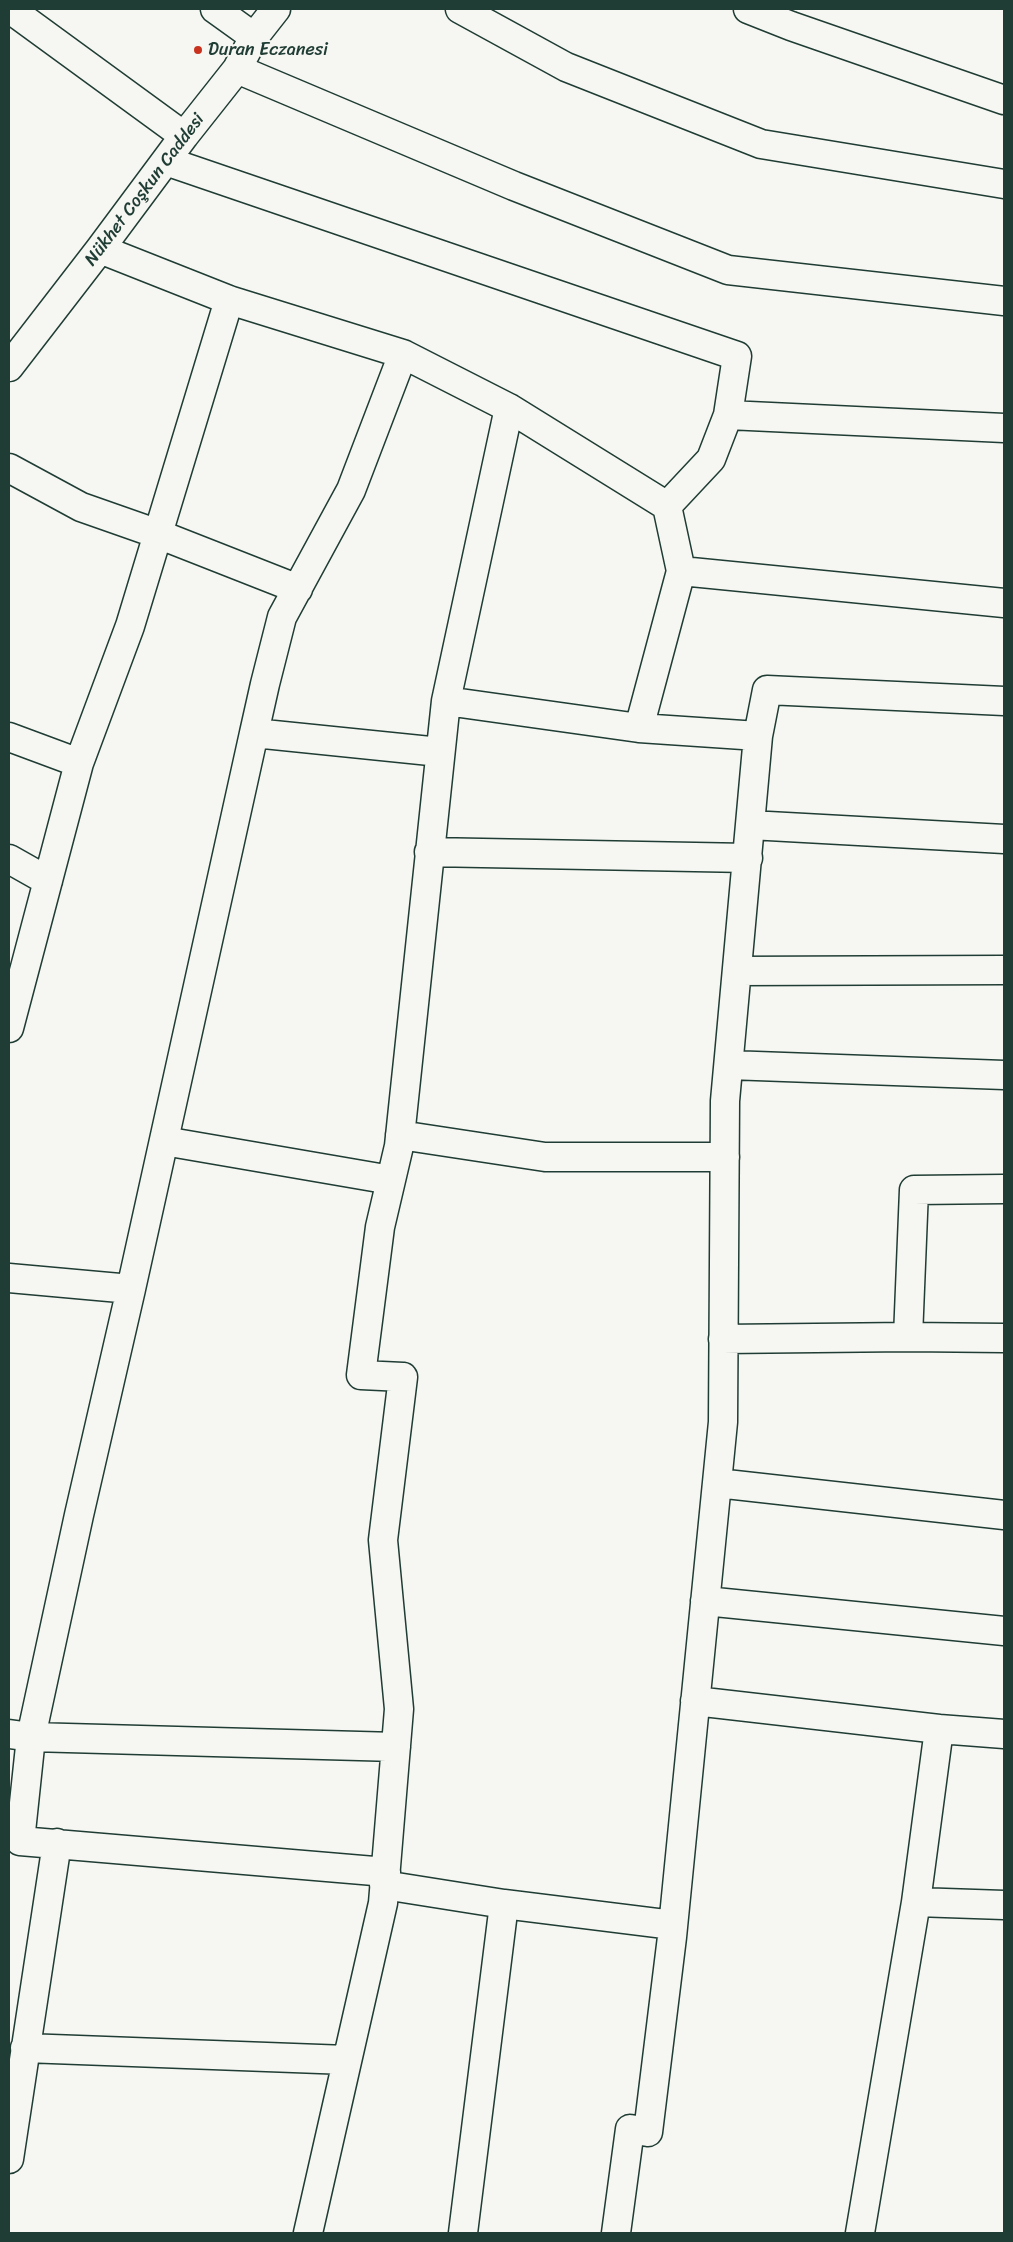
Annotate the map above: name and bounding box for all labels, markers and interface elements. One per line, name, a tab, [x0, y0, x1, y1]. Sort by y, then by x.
place label: Duran Eczanesi	[208, 39, 328, 61]
marker: Duran Eczanesi	[192, 44, 204, 56]
street label: Nükhet Coşkun Caddesi	[81, 109, 209, 271]

